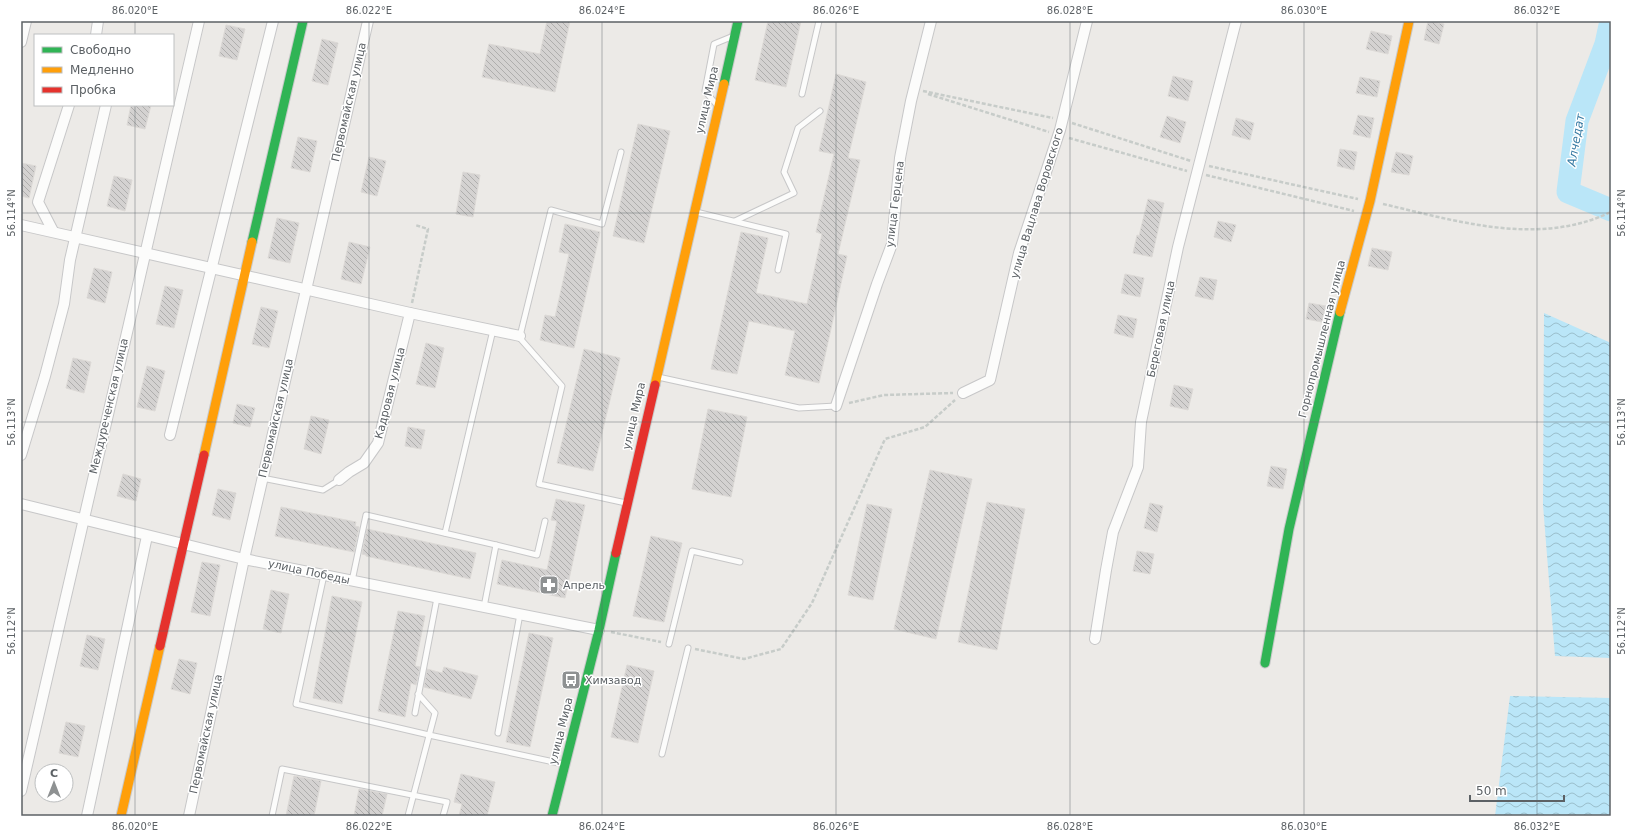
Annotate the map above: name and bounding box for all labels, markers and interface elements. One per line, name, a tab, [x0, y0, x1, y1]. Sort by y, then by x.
text: 86.020°E	[112, 5, 158, 16]
text: 86.022°E	[346, 5, 392, 16]
text: 86.024°E	[579, 5, 625, 16]
text: 86.026°E	[813, 5, 859, 16]
text: 86.028°E	[1047, 5, 1093, 16]
text: 86.030°E	[1281, 5, 1327, 16]
text: 86.032°E	[1514, 5, 1560, 16]
legend	[34, 34, 174, 106]
street label: Первомайская улица	[329, 41, 369, 163]
text: Свободно	[70, 43, 131, 57]
text: Медленно	[70, 63, 134, 77]
street label: улица Мира	[693, 65, 721, 135]
text: Пробка	[70, 83, 116, 97]
water label: Алчедат	[1564, 112, 1588, 168]
street label: улица Вацлава Воровского	[1008, 126, 1066, 280]
street label: улица Герцена	[883, 160, 907, 248]
text: 56.114°N	[6, 189, 17, 237]
text: 56.114°N	[1616, 189, 1627, 237]
street label: Горнопромышленная улица	[1296, 259, 1348, 419]
street label: Береговая улица	[1144, 279, 1178, 379]
street label: Междуреченская улица	[87, 337, 131, 475]
street label: Кадровая улица	[372, 346, 408, 440]
street label: Первомайская улица	[256, 357, 296, 479]
street label: улица Мира	[620, 381, 648, 451]
text: 56.113°N	[6, 398, 17, 446]
text: 56.113°N	[1616, 398, 1627, 446]
street label: улица Победы	[267, 557, 351, 587]
pharmacy icon: Апрель	[538, 574, 560, 596]
place label: Апрель	[563, 579, 605, 592]
text: 56.112°N	[6, 607, 17, 655]
text: 56.112°N	[1616, 607, 1627, 655]
bus stop icon: Химзавод	[560, 669, 582, 691]
street label: Первомайская улица	[187, 673, 225, 795]
place label: Химзавод	[585, 674, 642, 687]
street label: улица Мира	[546, 696, 576, 766]
north arrow	[34, 763, 74, 803]
text: С	[50, 767, 58, 780]
scale bar	[1470, 777, 1564, 803]
text: 50 m	[1476, 784, 1507, 798]
text: 86.020°E	[112, 821, 158, 832]
text: 86.022°E	[346, 821, 392, 832]
text: 86.024°E	[579, 821, 625, 832]
text: 86.026°E	[813, 821, 859, 832]
text: 86.028°E	[1047, 821, 1093, 832]
text: 86.030°E	[1281, 821, 1327, 832]
text: 86.032°E	[1514, 821, 1560, 832]

